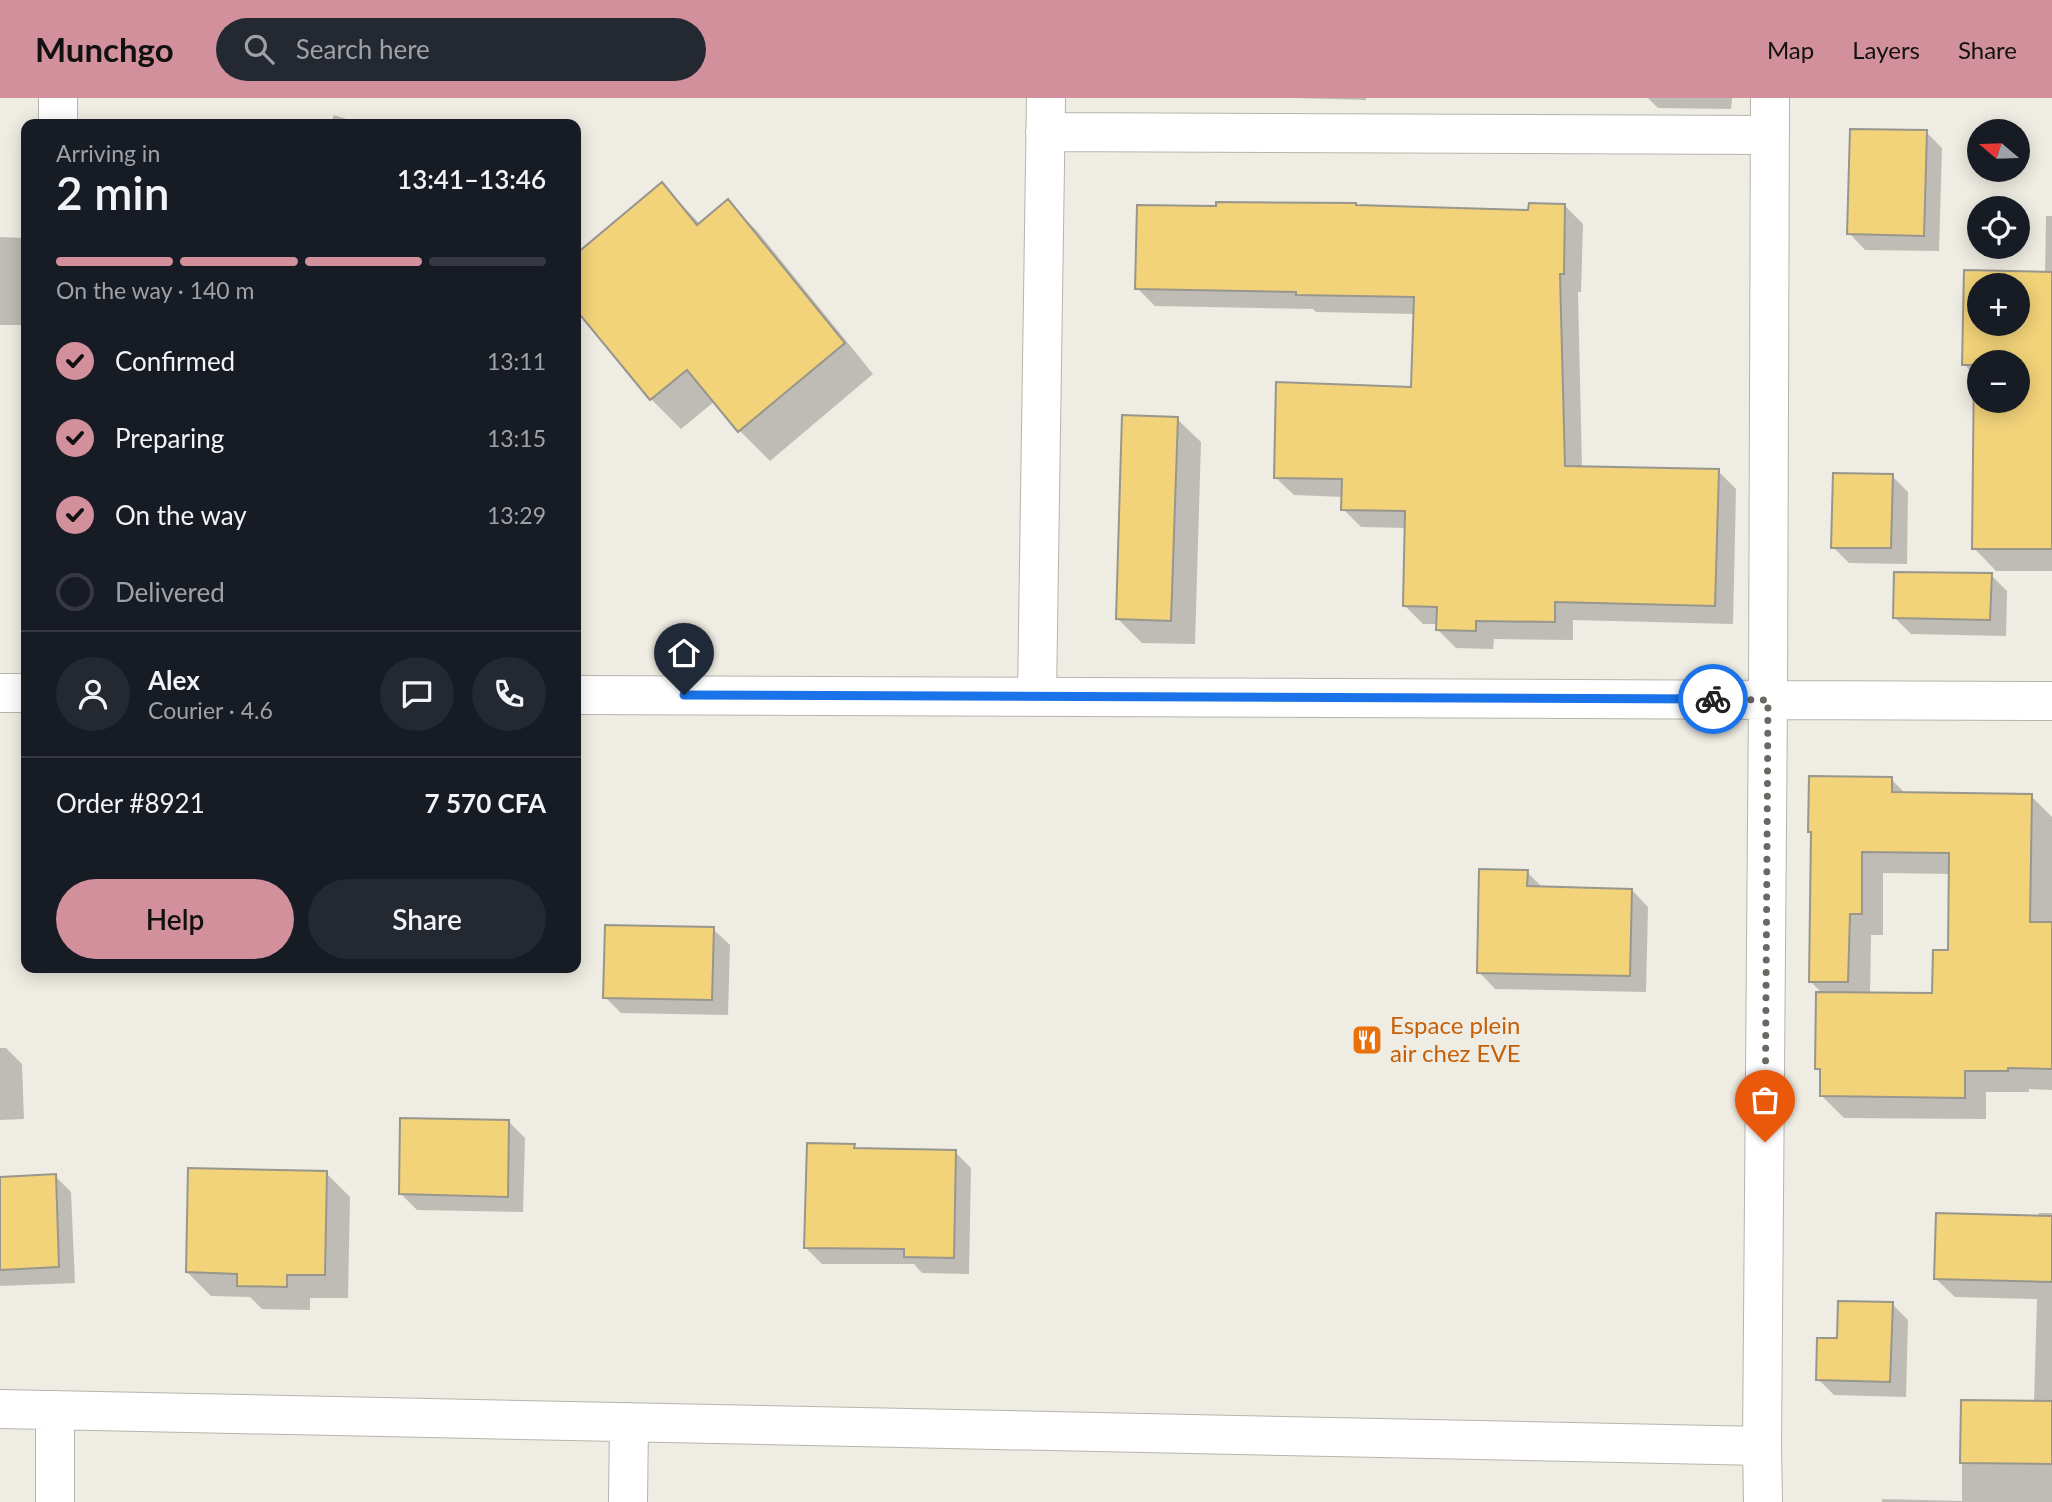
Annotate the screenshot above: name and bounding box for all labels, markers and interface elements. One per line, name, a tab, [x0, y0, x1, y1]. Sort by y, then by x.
search box	[216, 18, 706, 81]
text: Munchgo	[35, 29, 174, 69]
icon: search	[240, 30, 278, 68]
text: Search here	[296, 33, 430, 65]
text: Map	[1767, 35, 1814, 64]
text: Layers	[1852, 35, 1920, 64]
text: Share	[1958, 35, 2017, 64]
north arrow	[1967, 119, 2030, 182]
map controls	[1967, 119, 2030, 413]
text: Arriving in	[56, 139, 160, 167]
text: 13:41–13:46	[397, 163, 546, 195]
text: 2 min	[56, 165, 170, 220]
button: locate	[1967, 196, 2030, 259]
button: +	[1967, 273, 2030, 336]
text: On the way · 140 m	[56, 276, 255, 304]
icon: check	[56, 342, 94, 380]
text: Confirmed	[115, 345, 235, 377]
text: 13:11	[487, 347, 546, 375]
button: −	[1967, 350, 2030, 413]
icon: check	[56, 419, 94, 457]
text: Preparing	[115, 422, 224, 454]
text: 13:15	[487, 424, 546, 452]
icon: check	[56, 496, 94, 534]
text: On the way	[115, 499, 247, 531]
text: 13:29	[487, 501, 546, 529]
text: Delivered	[115, 576, 225, 608]
pin	[654, 623, 714, 695]
icon: home	[665, 634, 703, 672]
button: person	[56, 657, 130, 731]
button: chat	[380, 657, 454, 731]
button: phone	[472, 657, 546, 731]
text: Alex	[148, 664, 200, 696]
courier	[1678, 664, 1748, 734]
icon: bike	[1694, 680, 1732, 718]
text: Courier · 4.6	[148, 696, 273, 724]
text: Order #8921	[56, 787, 205, 819]
text: 7 570 CFA	[425, 787, 546, 819]
button: Help	[56, 879, 294, 959]
button: Share	[308, 879, 546, 959]
place label: Espace plein air chez EVE	[1390, 1010, 1521, 1067]
restaurant icon: Espace plein air chez EVE	[1350, 1023, 1384, 1057]
pin	[1735, 1070, 1795, 1142]
icon: bag	[1746, 1081, 1784, 1119]

